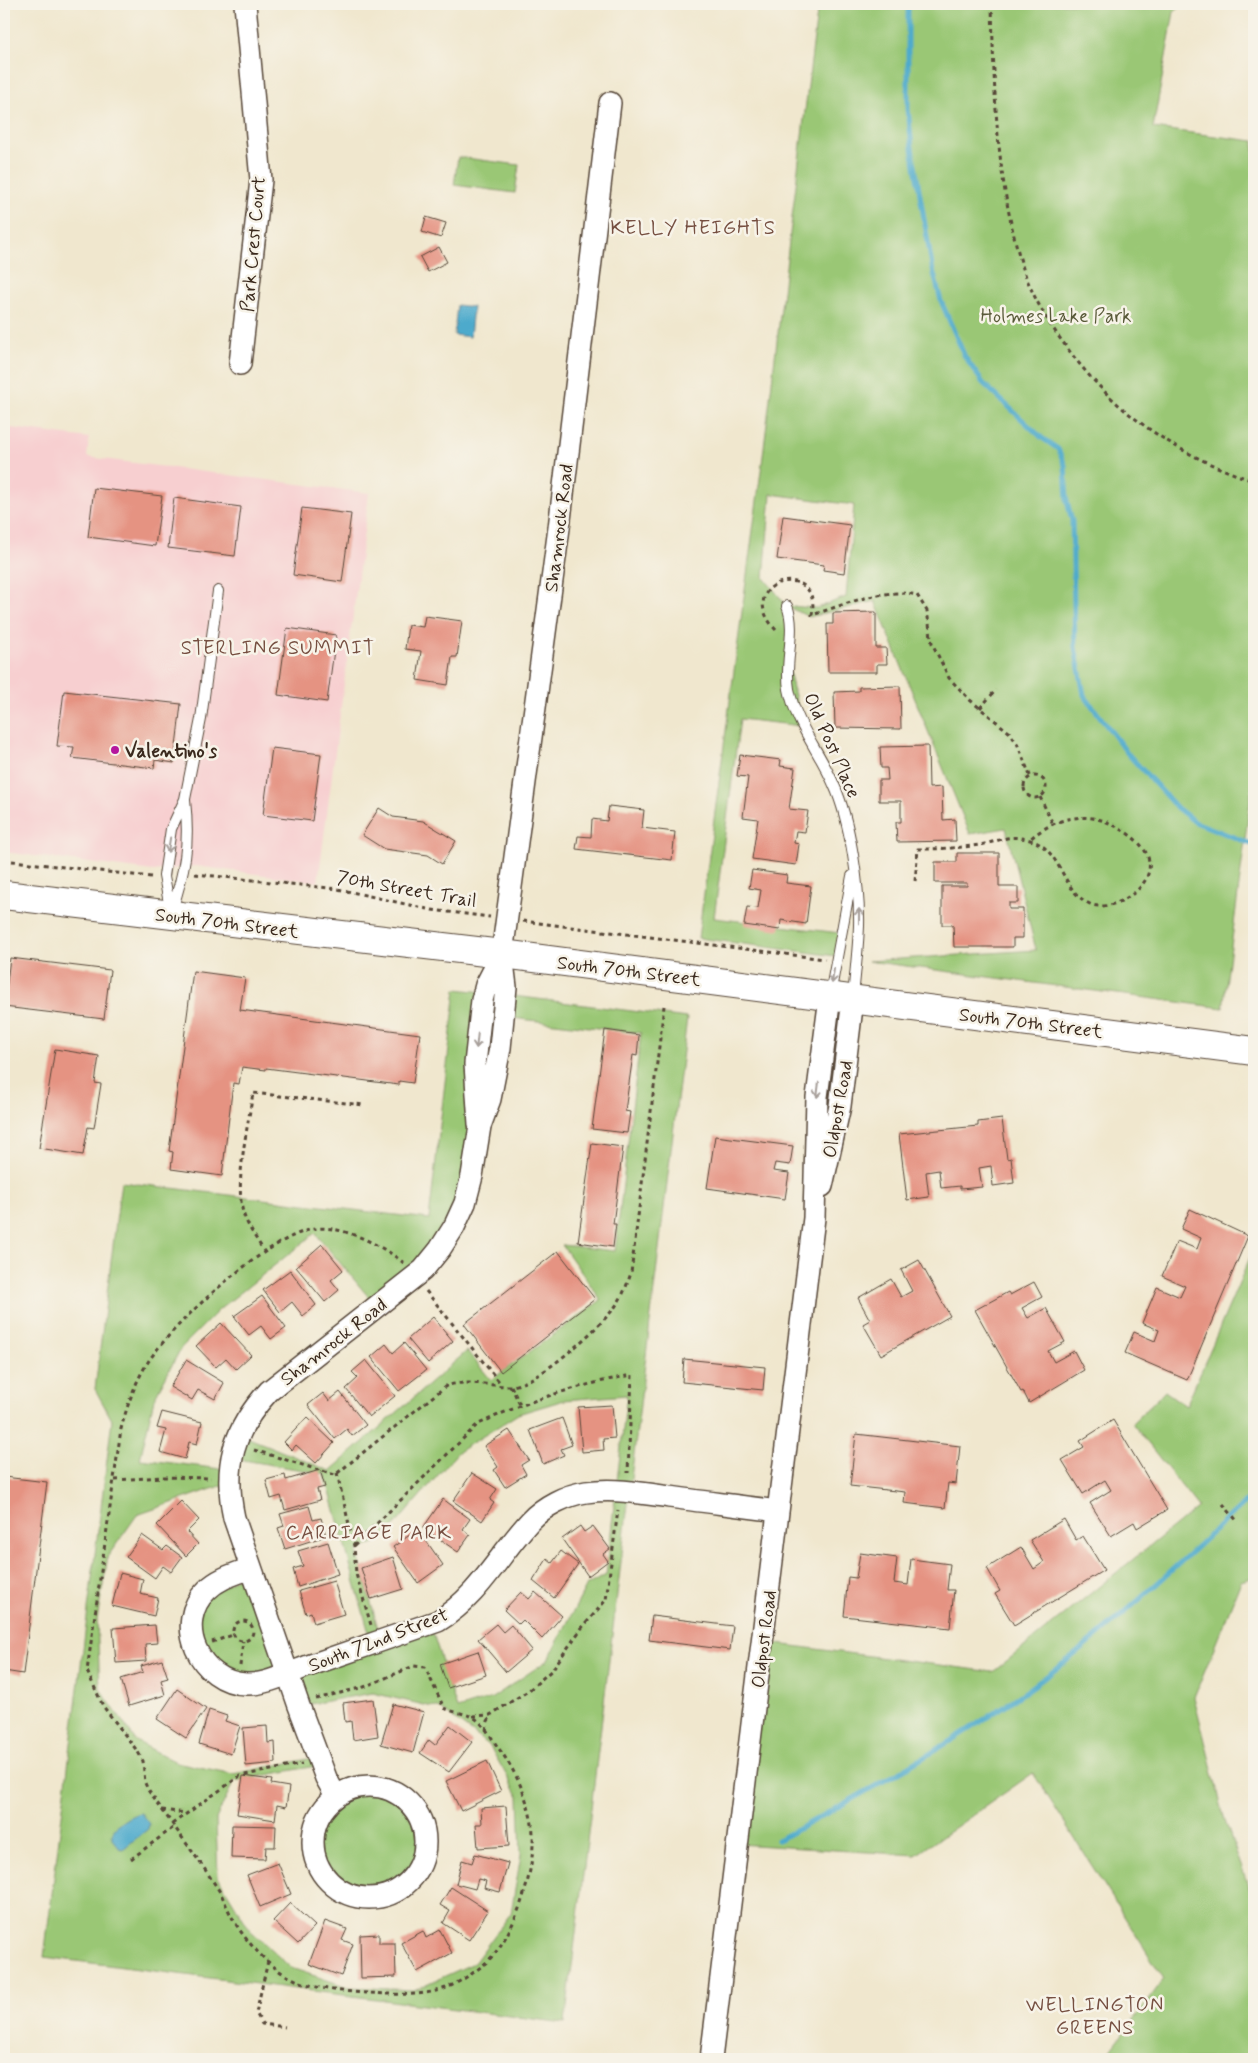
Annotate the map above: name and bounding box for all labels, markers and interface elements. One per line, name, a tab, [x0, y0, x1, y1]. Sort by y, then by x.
street label: Park Crest Court	[235, 175, 272, 313]
district label: KELLY HEIGHTS	[610, 215, 776, 242]
park label: Holmes Lake Park	[981, 304, 1131, 329]
street label: Shamrock Road	[539, 463, 580, 594]
district label: STERLING SUMMIT	[181, 635, 375, 662]
street label: Old Post Place	[797, 689, 866, 802]
place label: Valentino's	[125, 739, 218, 764]
marker: Valentino's	[109, 744, 121, 756]
one-way arrow	[164, 836, 174, 852]
street label: 70th Street Trail	[335, 865, 478, 914]
street label: South 70th Street	[154, 902, 300, 945]
one-way arrow	[854, 908, 864, 924]
street label: South 70th Street	[556, 950, 702, 993]
one-way arrow	[828, 968, 838, 984]
street label: South 70th Street	[958, 1002, 1104, 1045]
one-way arrow	[473, 1032, 482, 1048]
street label: Oldpost Road	[818, 1059, 859, 1160]
one-way arrow	[813, 1081, 823, 1097]
street label: Shamrock Road	[276, 1293, 392, 1392]
district label: CARRIAGE PARK	[286, 1520, 452, 1547]
street label: Oldpost Road	[746, 1589, 783, 1690]
street label: South 72nd Street	[305, 1602, 452, 1679]
district label: WELLINGTON GREENS	[1026, 1992, 1164, 2042]

